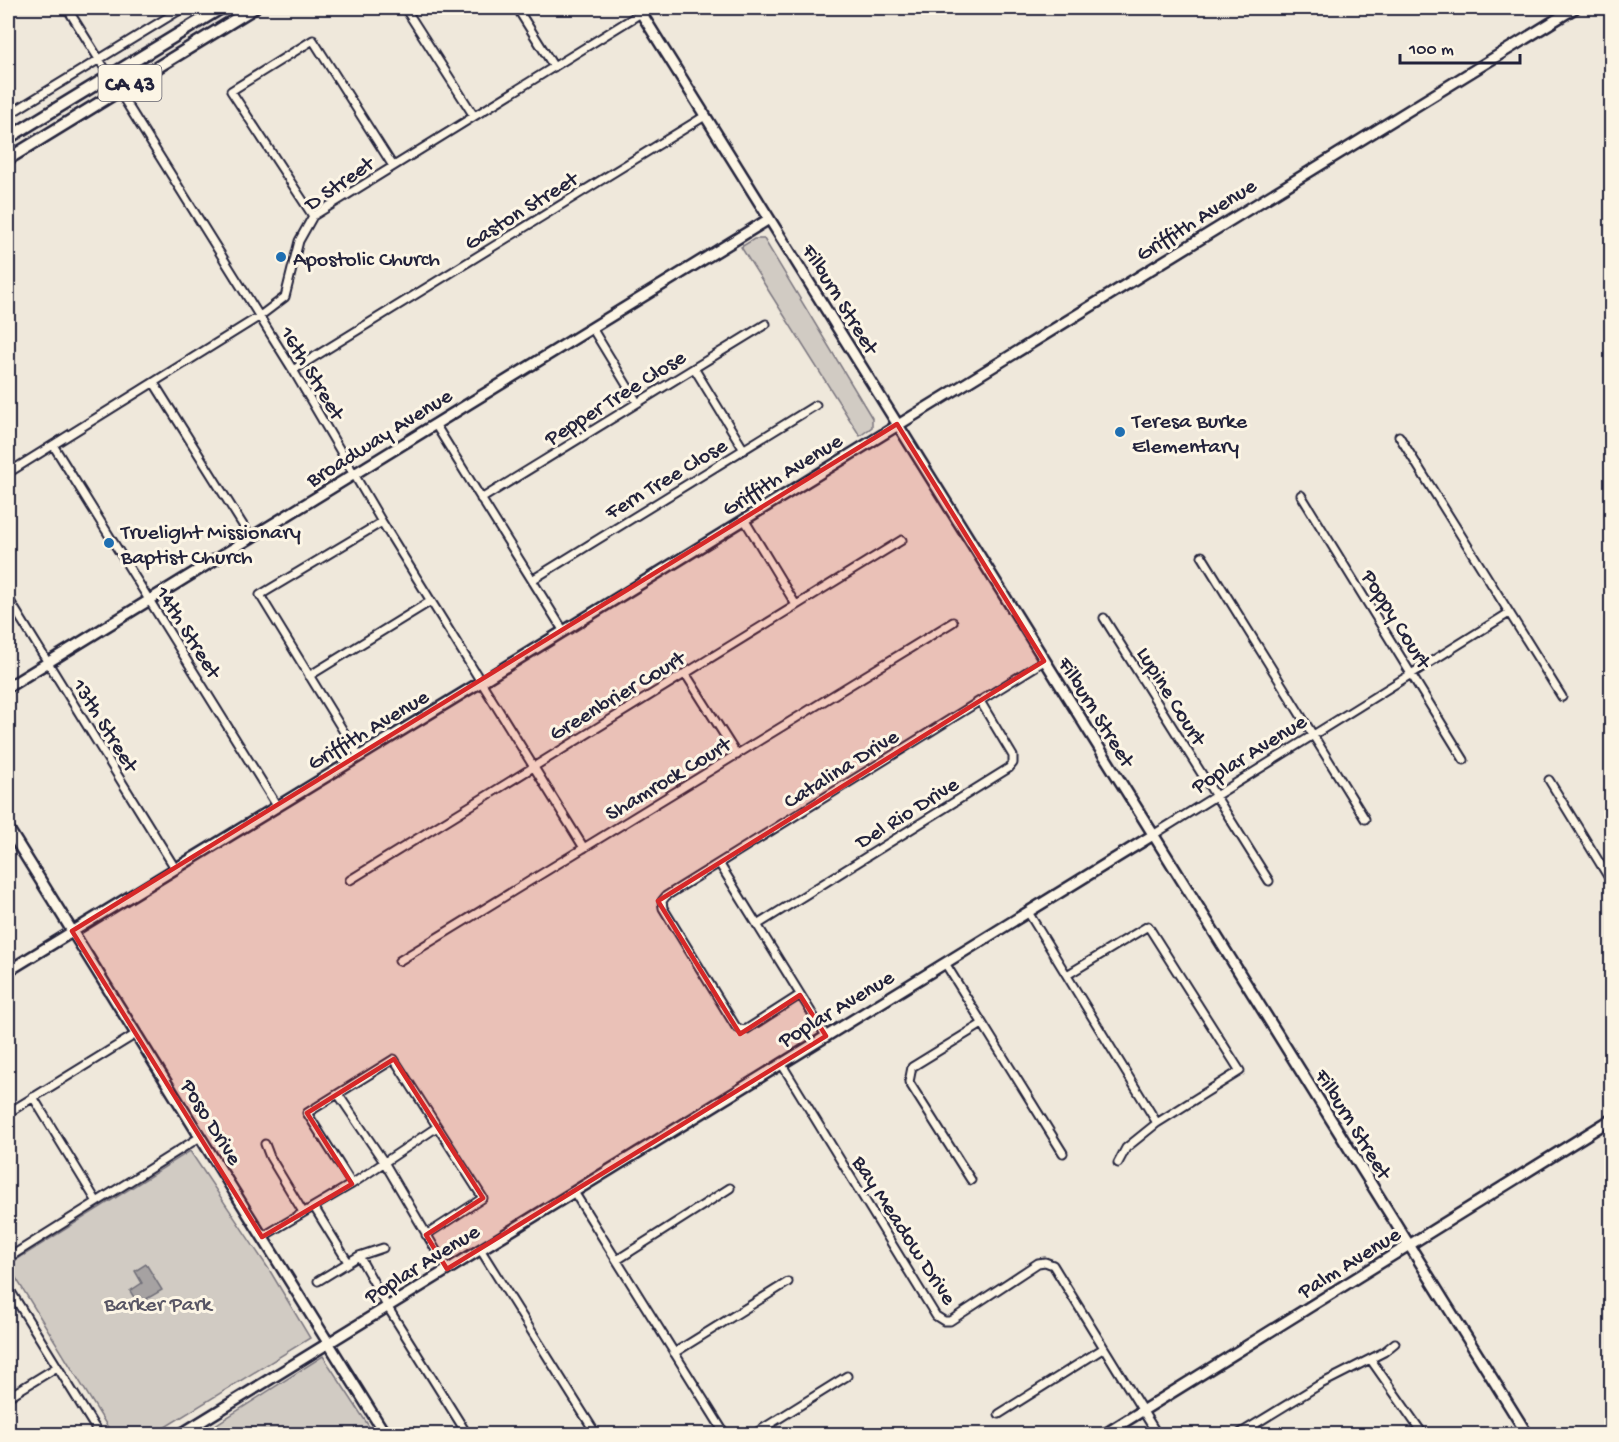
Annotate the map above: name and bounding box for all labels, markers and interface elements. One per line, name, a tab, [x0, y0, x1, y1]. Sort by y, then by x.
scale bar	[1400, 27, 1520, 65]
text: 100 m	[1408, 40, 1454, 61]
road number: CA 43	[98, 65, 162, 101]
street label: D Street	[299, 151, 381, 220]
street label: Gaston Street	[461, 166, 585, 258]
street label: Griffith Avenue	[1132, 174, 1263, 269]
street label: Filburn Street	[794, 239, 884, 362]
place label: Apostolic Church	[293, 248, 440, 274]
marker: Apostolic Church	[274, 250, 288, 264]
street label: 16th Street	[272, 322, 350, 427]
street label: Pepper Tree Close	[540, 345, 692, 454]
street label: Broadway Avenue	[302, 384, 458, 495]
place label: Teresa Burke Elementary	[1130, 410, 1248, 461]
marker: Teresa Burke Elementary	[1113, 425, 1127, 439]
street label: Griffith Avenue	[718, 429, 849, 524]
street label: Fern Tree Close	[600, 433, 733, 528]
place label: Truelight Missionary Baptist Church	[119, 521, 301, 572]
marker: Truelight Missionary Baptist Church	[102, 536, 116, 550]
street label: Poppy Court	[1353, 565, 1436, 676]
street label: 14th Street	[148, 581, 226, 686]
street label: Lupine Court	[1129, 643, 1211, 753]
street label: Greenbrier Court	[545, 646, 692, 748]
street label: Filburn Street	[1050, 652, 1140, 775]
street label: 13th Street	[64, 674, 144, 779]
street label: Griffith Avenue	[304, 685, 435, 778]
street label: Poplar Avenue	[1187, 709, 1313, 802]
street label: Catalina Drive	[780, 724, 905, 816]
street label: Shamrock Court	[602, 732, 738, 828]
street label: Del Rio Drive	[850, 772, 965, 857]
street label: Poplar Avenue	[774, 965, 900, 1056]
street label: Filburn Street	[1307, 1064, 1397, 1187]
street label: Poso Drive	[173, 1075, 246, 1171]
street label: Bay Meadow Drive	[844, 1151, 961, 1311]
street label: Poplar Avenue	[360, 1219, 486, 1312]
street label: Palm Avenue	[1293, 1222, 1407, 1307]
park label: Barker Park	[103, 1293, 214, 1319]

